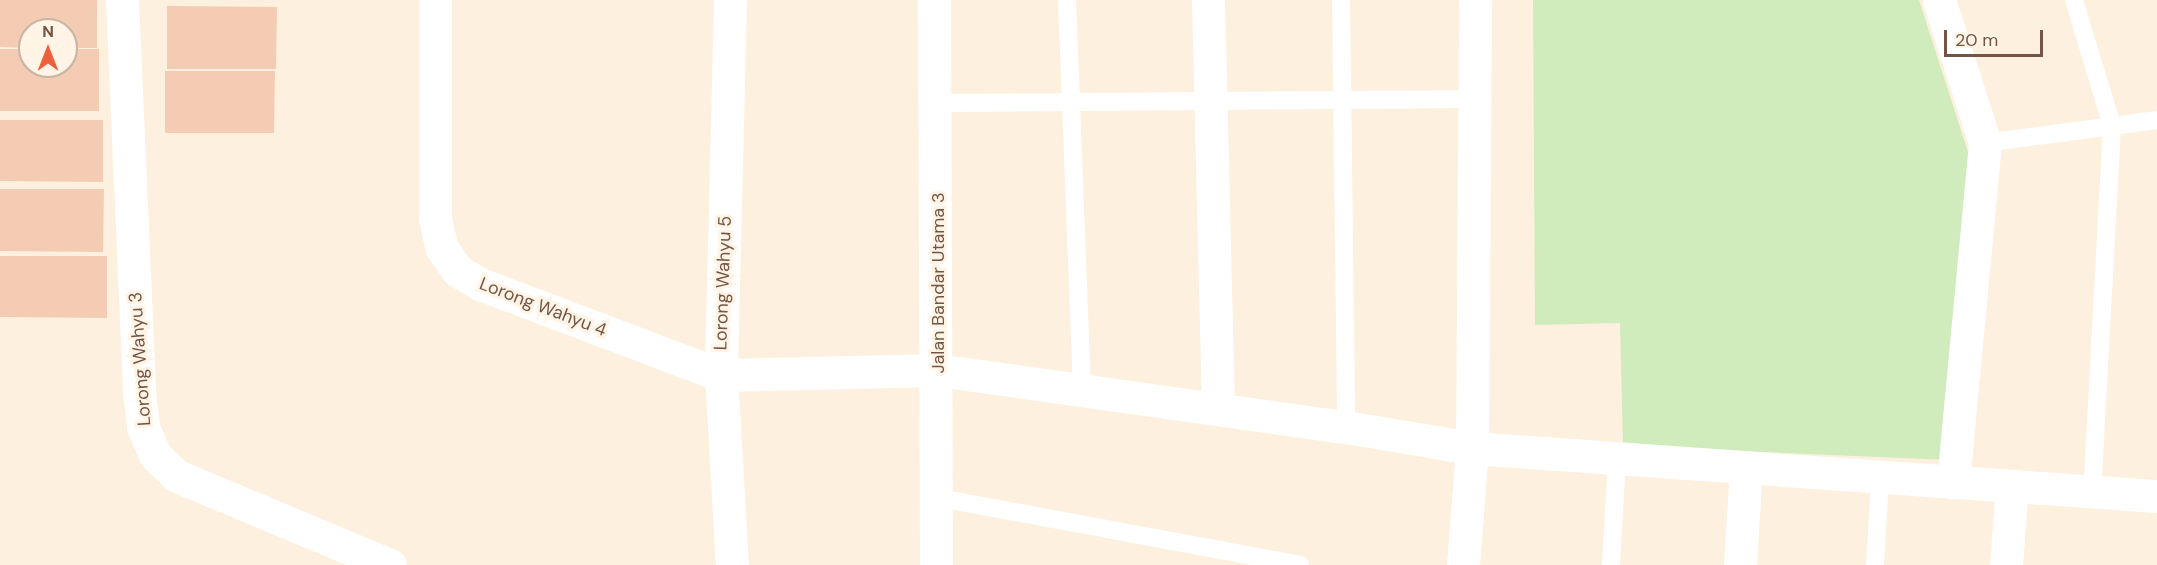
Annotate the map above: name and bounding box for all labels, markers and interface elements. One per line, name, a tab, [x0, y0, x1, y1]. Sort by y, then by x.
north arrow	[18, 18, 78, 78]
scale bar	[1947, 18, 2046, 56]
text: N	[42, 21, 54, 42]
text: 20 m	[1955, 28, 1998, 52]
street label: Jalan Bandar Utama 3	[927, 192, 949, 374]
street label: Lorong Wahyu 5	[710, 215, 736, 351]
street label: Lorong Wahyu 4	[476, 273, 610, 341]
street label: Lorong Wahyu 3	[125, 291, 155, 427]

